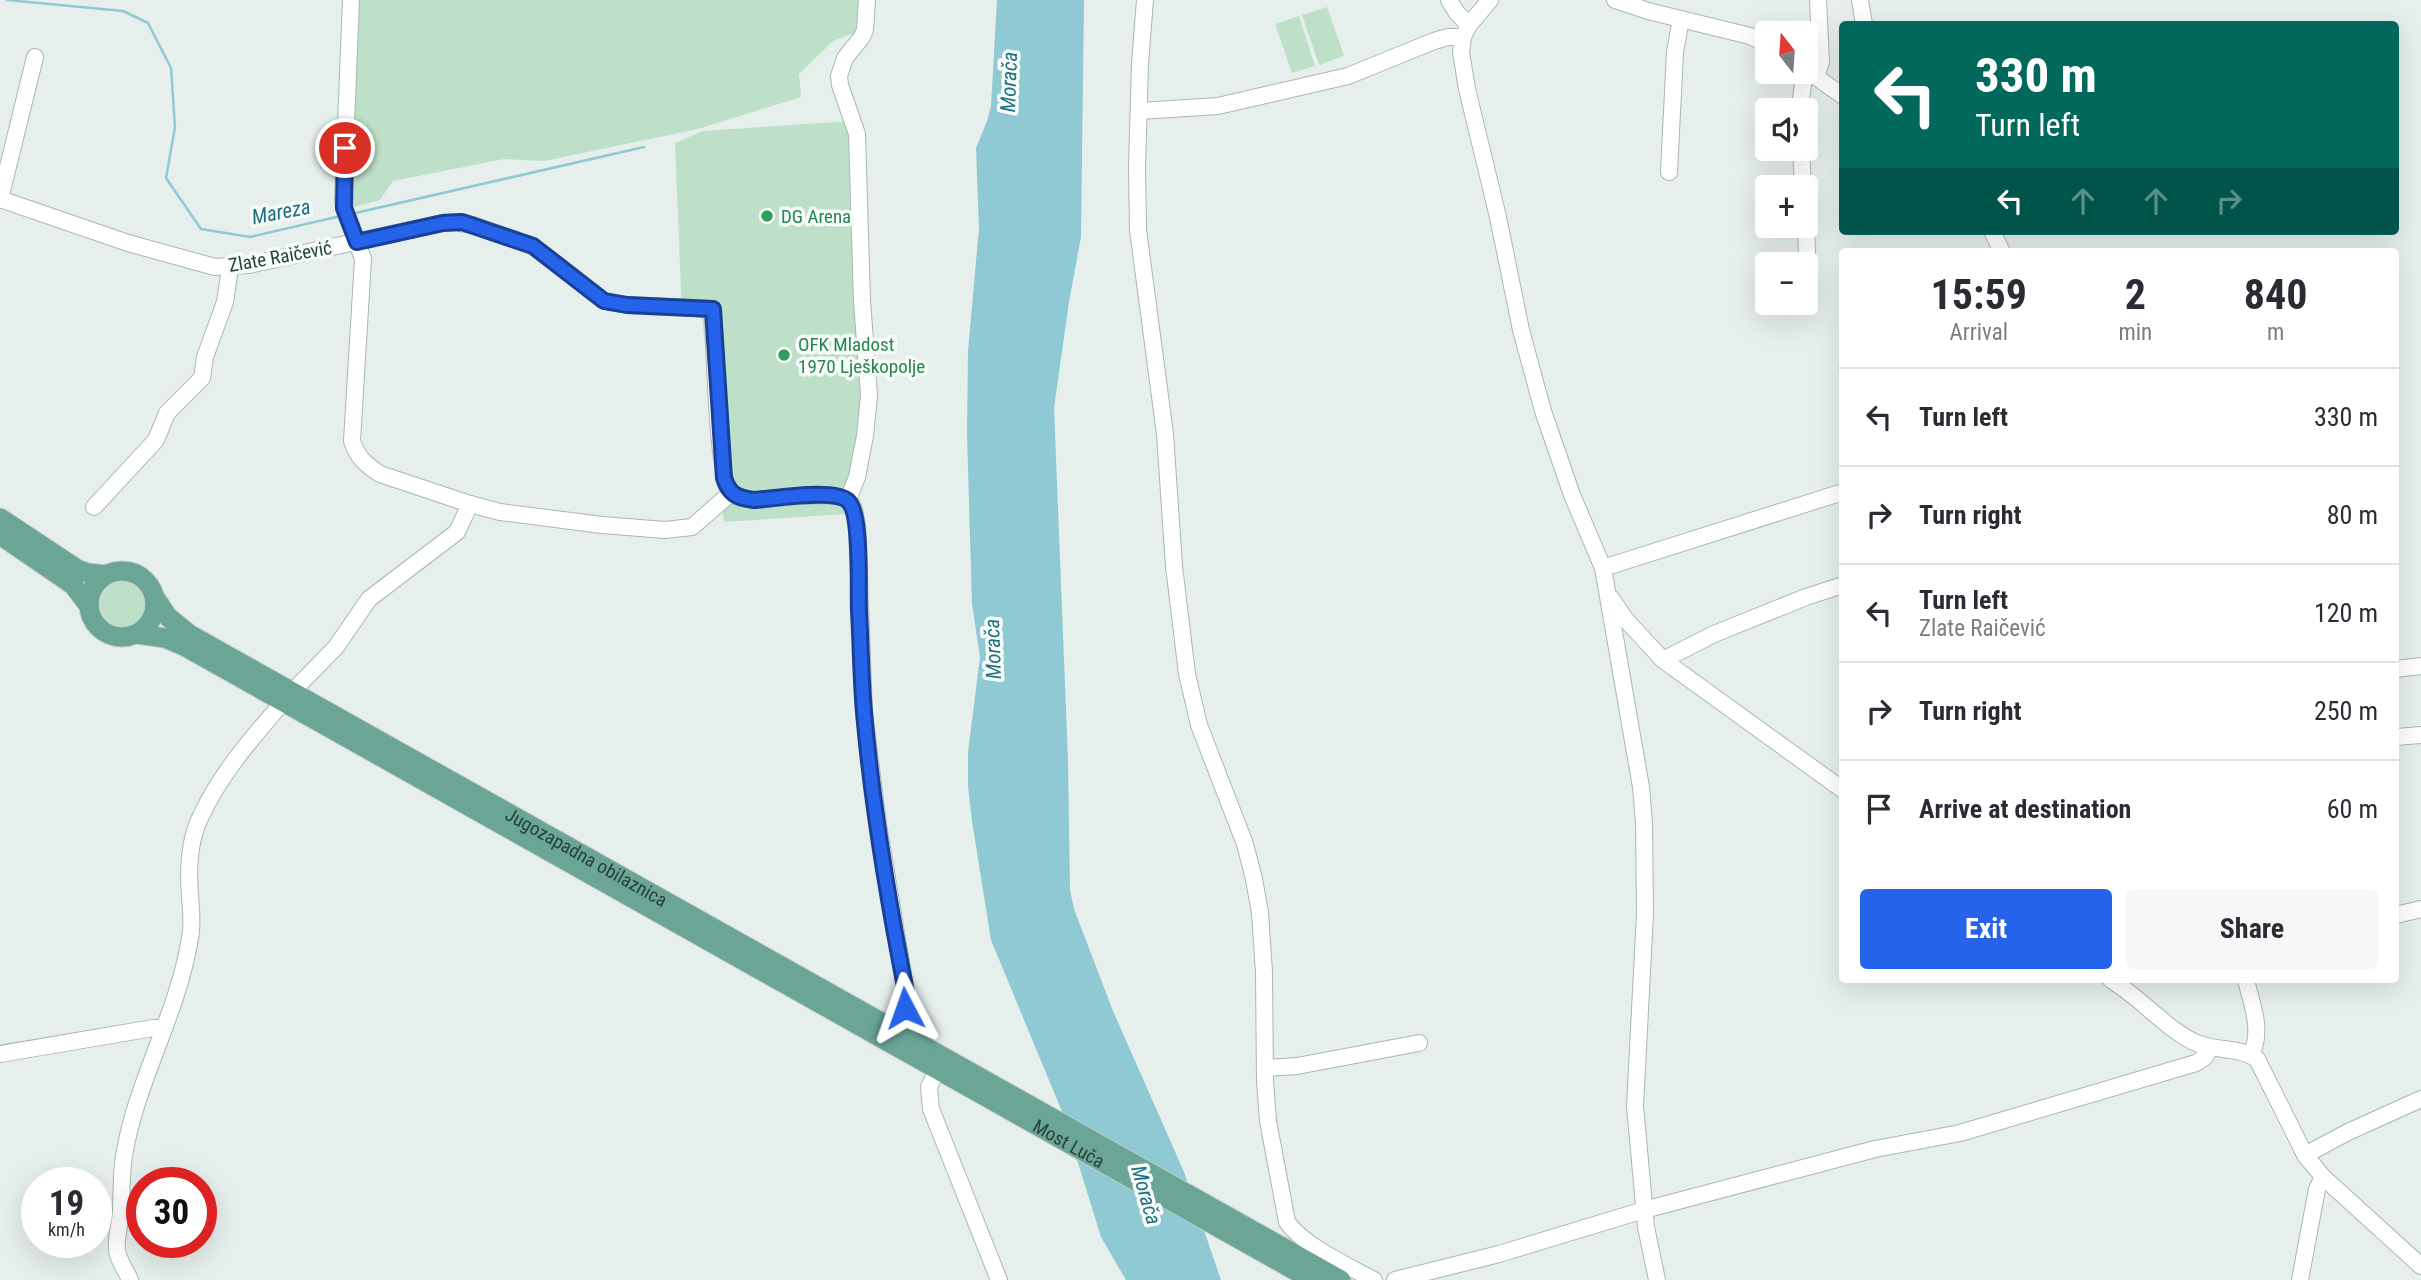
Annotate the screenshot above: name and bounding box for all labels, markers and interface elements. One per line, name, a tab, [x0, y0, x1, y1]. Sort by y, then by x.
north arrow	[1755, 21, 1818, 84]
map controls	[1755, 21, 1818, 315]
text: 330 m	[1975, 47, 2097, 104]
icon: left	[1860, 49, 1951, 140]
water label: Morača	[996, 51, 1022, 113]
button: sound	[1755, 98, 1818, 161]
text: Turn left	[1975, 106, 2080, 144]
pin	[315, 118, 375, 178]
icon: arrive	[326, 129, 364, 167]
button: +	[1755, 175, 1818, 238]
icon: left	[1991, 182, 2029, 220]
icon: ahead	[2064, 182, 2102, 220]
icon: ahead	[2137, 182, 2175, 220]
icon: right	[2210, 182, 2248, 220]
water label: Mareza	[250, 195, 312, 229]
place label: DG Arena	[781, 205, 851, 228]
marker: DG Arena	[759, 208, 775, 224]
street label: Zlate Raičević	[227, 236, 334, 277]
button: −	[1755, 252, 1818, 315]
text: 15:59	[1931, 270, 2027, 319]
text: 2	[2125, 270, 2146, 319]
text: 840	[2244, 270, 2307, 319]
text: Arrival	[1949, 319, 2008, 346]
text: min	[2118, 319, 2152, 346]
text: m	[2267, 319, 2284, 346]
place label: OFK Mladost 1970 Lješkopolje	[798, 333, 925, 378]
marker: OFK Mladost 1970 Lješkopolje	[776, 347, 792, 363]
icon: left	[1860, 398, 1898, 436]
text: Turn left	[1919, 402, 2008, 432]
text: 330 m	[2314, 402, 2378, 432]
icon: right	[1860, 496, 1898, 534]
text: Turn right	[1919, 500, 2021, 530]
text: 80 m	[2327, 500, 2378, 530]
text: Turn left	[1919, 585, 2008, 615]
icon: left	[1860, 594, 1898, 632]
text: 120 m	[2314, 598, 2378, 628]
text: Zlate Raičević	[1919, 615, 2046, 642]
water label: Morača	[980, 618, 1006, 680]
icon: right	[1860, 692, 1898, 730]
text: Turn right	[1919, 696, 2021, 726]
text: 250 m	[2314, 696, 2378, 726]
icon: arrive	[1860, 790, 1898, 828]
text: Arrive at destination	[1919, 794, 2131, 824]
text: 60 m	[2327, 794, 2378, 824]
street label: Jugozapadna obilaznica	[501, 803, 671, 912]
button: Exit	[1860, 889, 2112, 969]
button: Share	[2126, 889, 2378, 969]
position arrow	[868, 971, 942, 1045]
street label: Most Luča	[1029, 1115, 1108, 1173]
water label: Morača	[1126, 1163, 1166, 1227]
speed limit sign: 30	[126, 1167, 217, 1258]
text: 19	[49, 1183, 84, 1224]
text: km/h	[48, 1219, 85, 1240]

